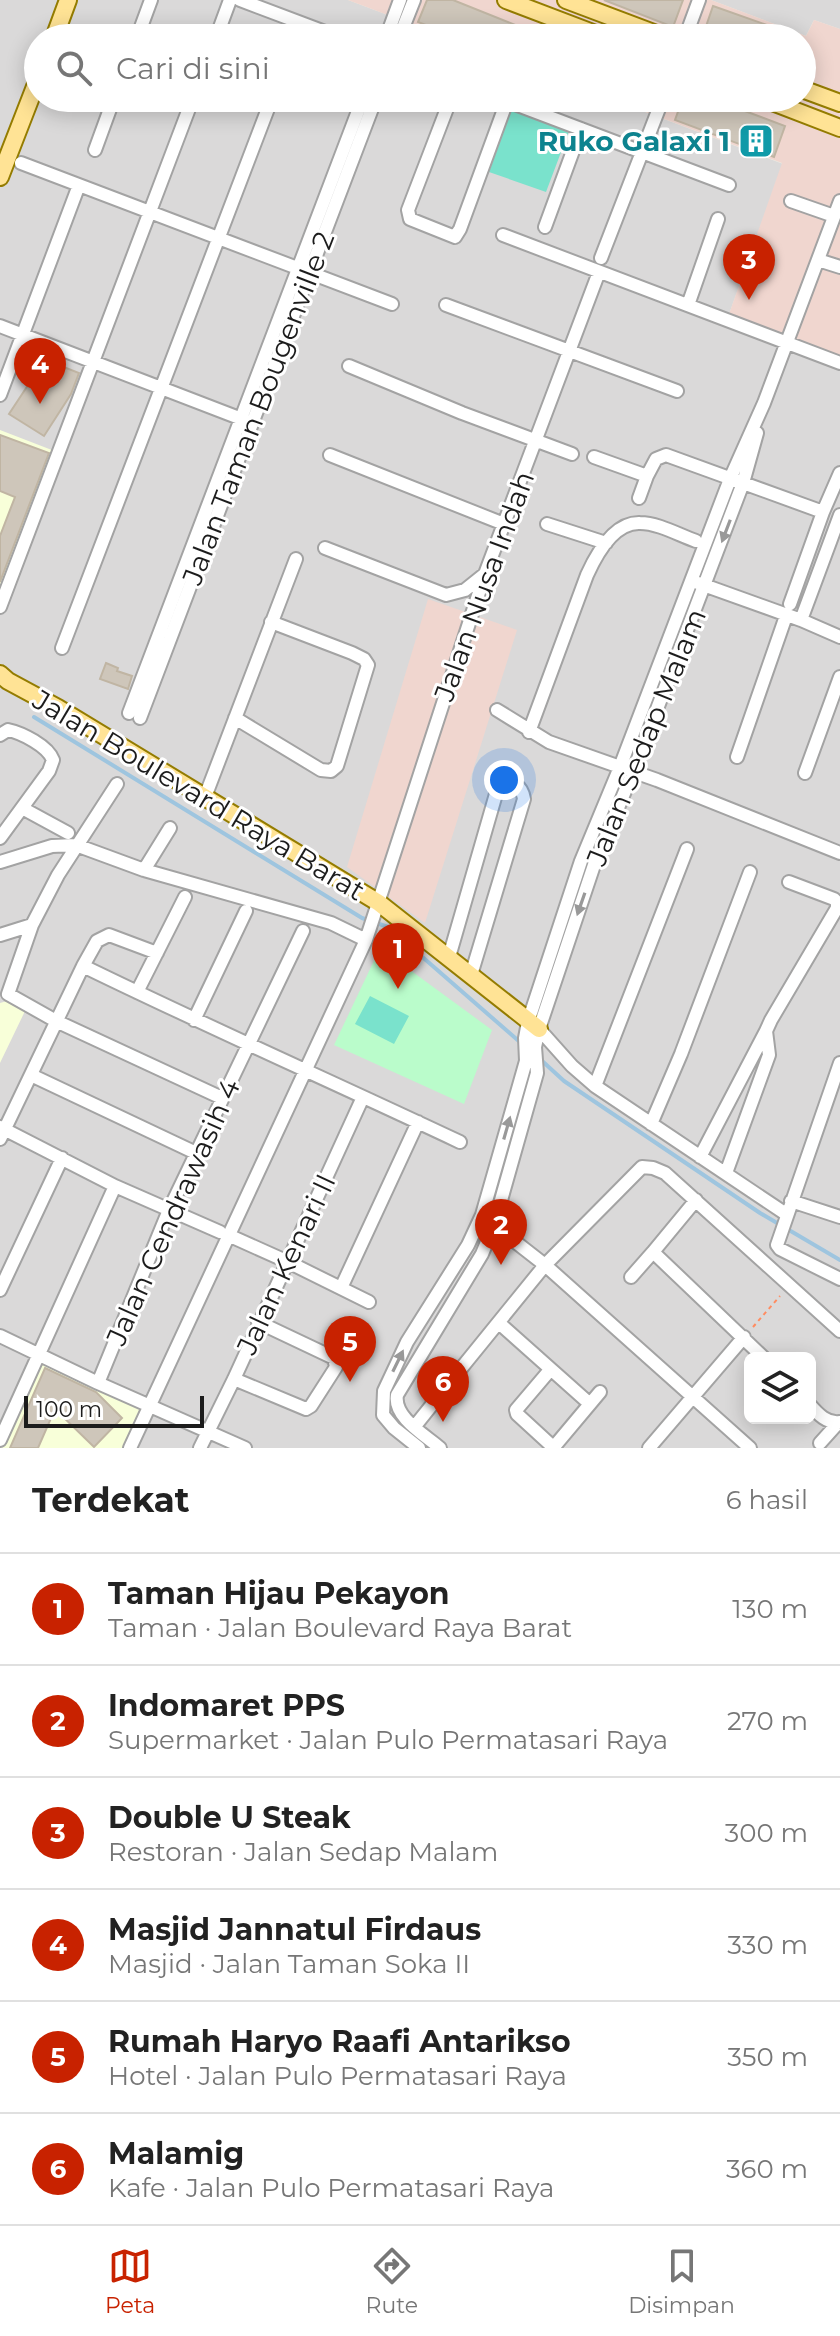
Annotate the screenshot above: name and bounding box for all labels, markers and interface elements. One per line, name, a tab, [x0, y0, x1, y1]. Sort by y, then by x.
search box	[24, 24, 816, 112]
icon: search	[52, 46, 96, 90]
text: Cari di sini	[116, 50, 270, 87]
building icon: Ruko Galaxi 1	[737, 122, 775, 160]
place label: Ruko Galaxi 1	[538, 124, 730, 158]
street label: Jalan Taman Bougenville 2	[175, 227, 341, 590]
pin: 3	[723, 234, 775, 300]
pin: 4	[14, 338, 66, 404]
street label: Jalan Nusa Indah	[426, 467, 541, 706]
one-way arrow	[719, 519, 732, 543]
street label: Jalan Sedap Malam	[579, 604, 713, 871]
street label: Jalan Boulevard Raya Barat	[26, 682, 371, 908]
your location	[484, 760, 524, 800]
one-way arrow	[575, 892, 587, 916]
pin: 1	[372, 923, 424, 989]
street label: Jalan Cendrawasih 4	[99, 1073, 247, 1351]
one-way arrow	[501, 1115, 514, 1139]
street label: Jalan Kenari II	[229, 1168, 343, 1361]
pin: 2	[475, 1199, 527, 1265]
pin: 5	[324, 1316, 376, 1382]
one-way arrow	[391, 1350, 405, 1373]
map controls	[744, 1352, 816, 1424]
button: layers	[744, 1352, 816, 1424]
pin: 6	[417, 1356, 469, 1422]
scale bar	[24, 1392, 204, 1428]
text: 100 m	[36, 1396, 102, 1423]
text: Terdekat	[32, 1479, 190, 1521]
text: 6 hasil	[726, 1484, 808, 1516]
text: Taman Hijau Pekayon	[108, 1575, 450, 1612]
text: 1	[53, 1593, 63, 1625]
text: 130 m	[732, 1593, 808, 1625]
text: Taman · Jalan Boulevard Raya Barat	[108, 1612, 572, 1644]
text: Indomaret PPS	[108, 1687, 345, 1724]
text: 2	[50, 1705, 66, 1737]
text: 270 m	[727, 1705, 808, 1737]
text: Supermarket · Jalan Pulo Permatasari Raya	[108, 1724, 668, 1756]
text: Double U Steak	[108, 1799, 351, 1836]
text: 3	[50, 1817, 66, 1849]
text: 300 m	[725, 1817, 808, 1849]
text: Restoran · Jalan Sedap Malam	[108, 1836, 498, 1868]
text: Masjid Jannatul Firdaus	[108, 1911, 481, 1948]
text: 4	[49, 1929, 67, 1961]
text: 330 m	[727, 1929, 808, 1961]
text: Masjid · Jalan Taman Soka II	[108, 1948, 470, 1980]
text: Rumah Haryo Raafi Antarikso	[108, 2023, 571, 2060]
text: 5	[50, 2041, 66, 2073]
text: 350 m	[727, 2041, 808, 2073]
text: Hotel · Jalan Pulo Permatasari Raya	[108, 2060, 567, 2092]
text: Malamig	[108, 2135, 244, 2172]
text: 6	[50, 2153, 66, 2185]
text: 360 m	[726, 2153, 808, 2185]
text: Kafe · Jalan Pulo Permatasari Raya	[108, 2172, 554, 2204]
tab: Peta	[105, 2244, 155, 2319]
tab: Rute	[365, 2244, 418, 2319]
tab: Disimpan	[628, 2244, 735, 2319]

